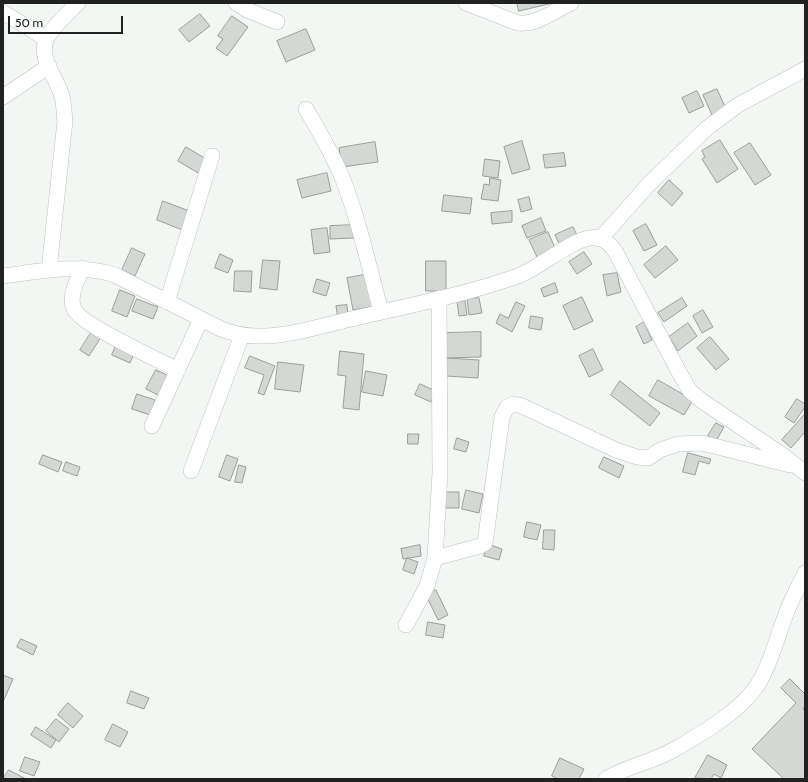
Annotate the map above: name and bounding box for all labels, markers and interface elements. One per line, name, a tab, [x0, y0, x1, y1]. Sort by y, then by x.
scale bar	[10, 8, 125, 34]
text: 50 m	[15, 15, 43, 30]

